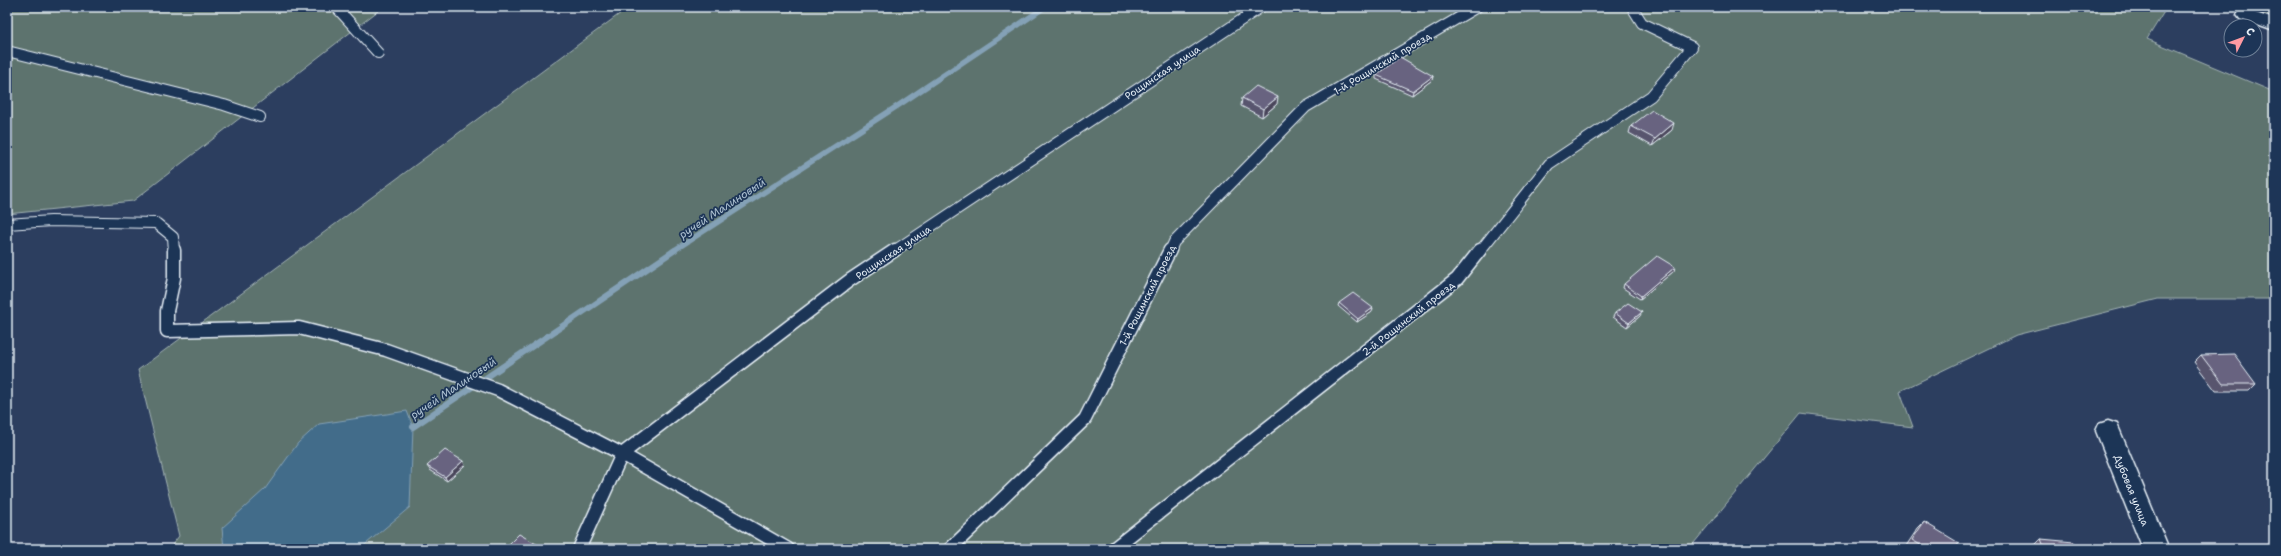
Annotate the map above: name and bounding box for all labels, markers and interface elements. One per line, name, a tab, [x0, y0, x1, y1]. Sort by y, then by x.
north arrow	[2223, 18, 2263, 58]
text: С	[2242, 24, 2258, 39]
street label: 1-й Рощинский проезд	[1331, 29, 1434, 98]
street label: Рощинская улица	[1122, 42, 1203, 102]
water label: ручей Малиновый	[675, 175, 768, 243]
street label: Рощинская улица	[853, 222, 934, 282]
street label: 1-й Рощинский проезд	[1116, 242, 1179, 348]
street label: 2-й Рощинский проезд	[1359, 278, 1458, 359]
water label: ручей Малиновый	[407, 354, 499, 423]
street label: Дубовая улица	[2111, 453, 2152, 529]

